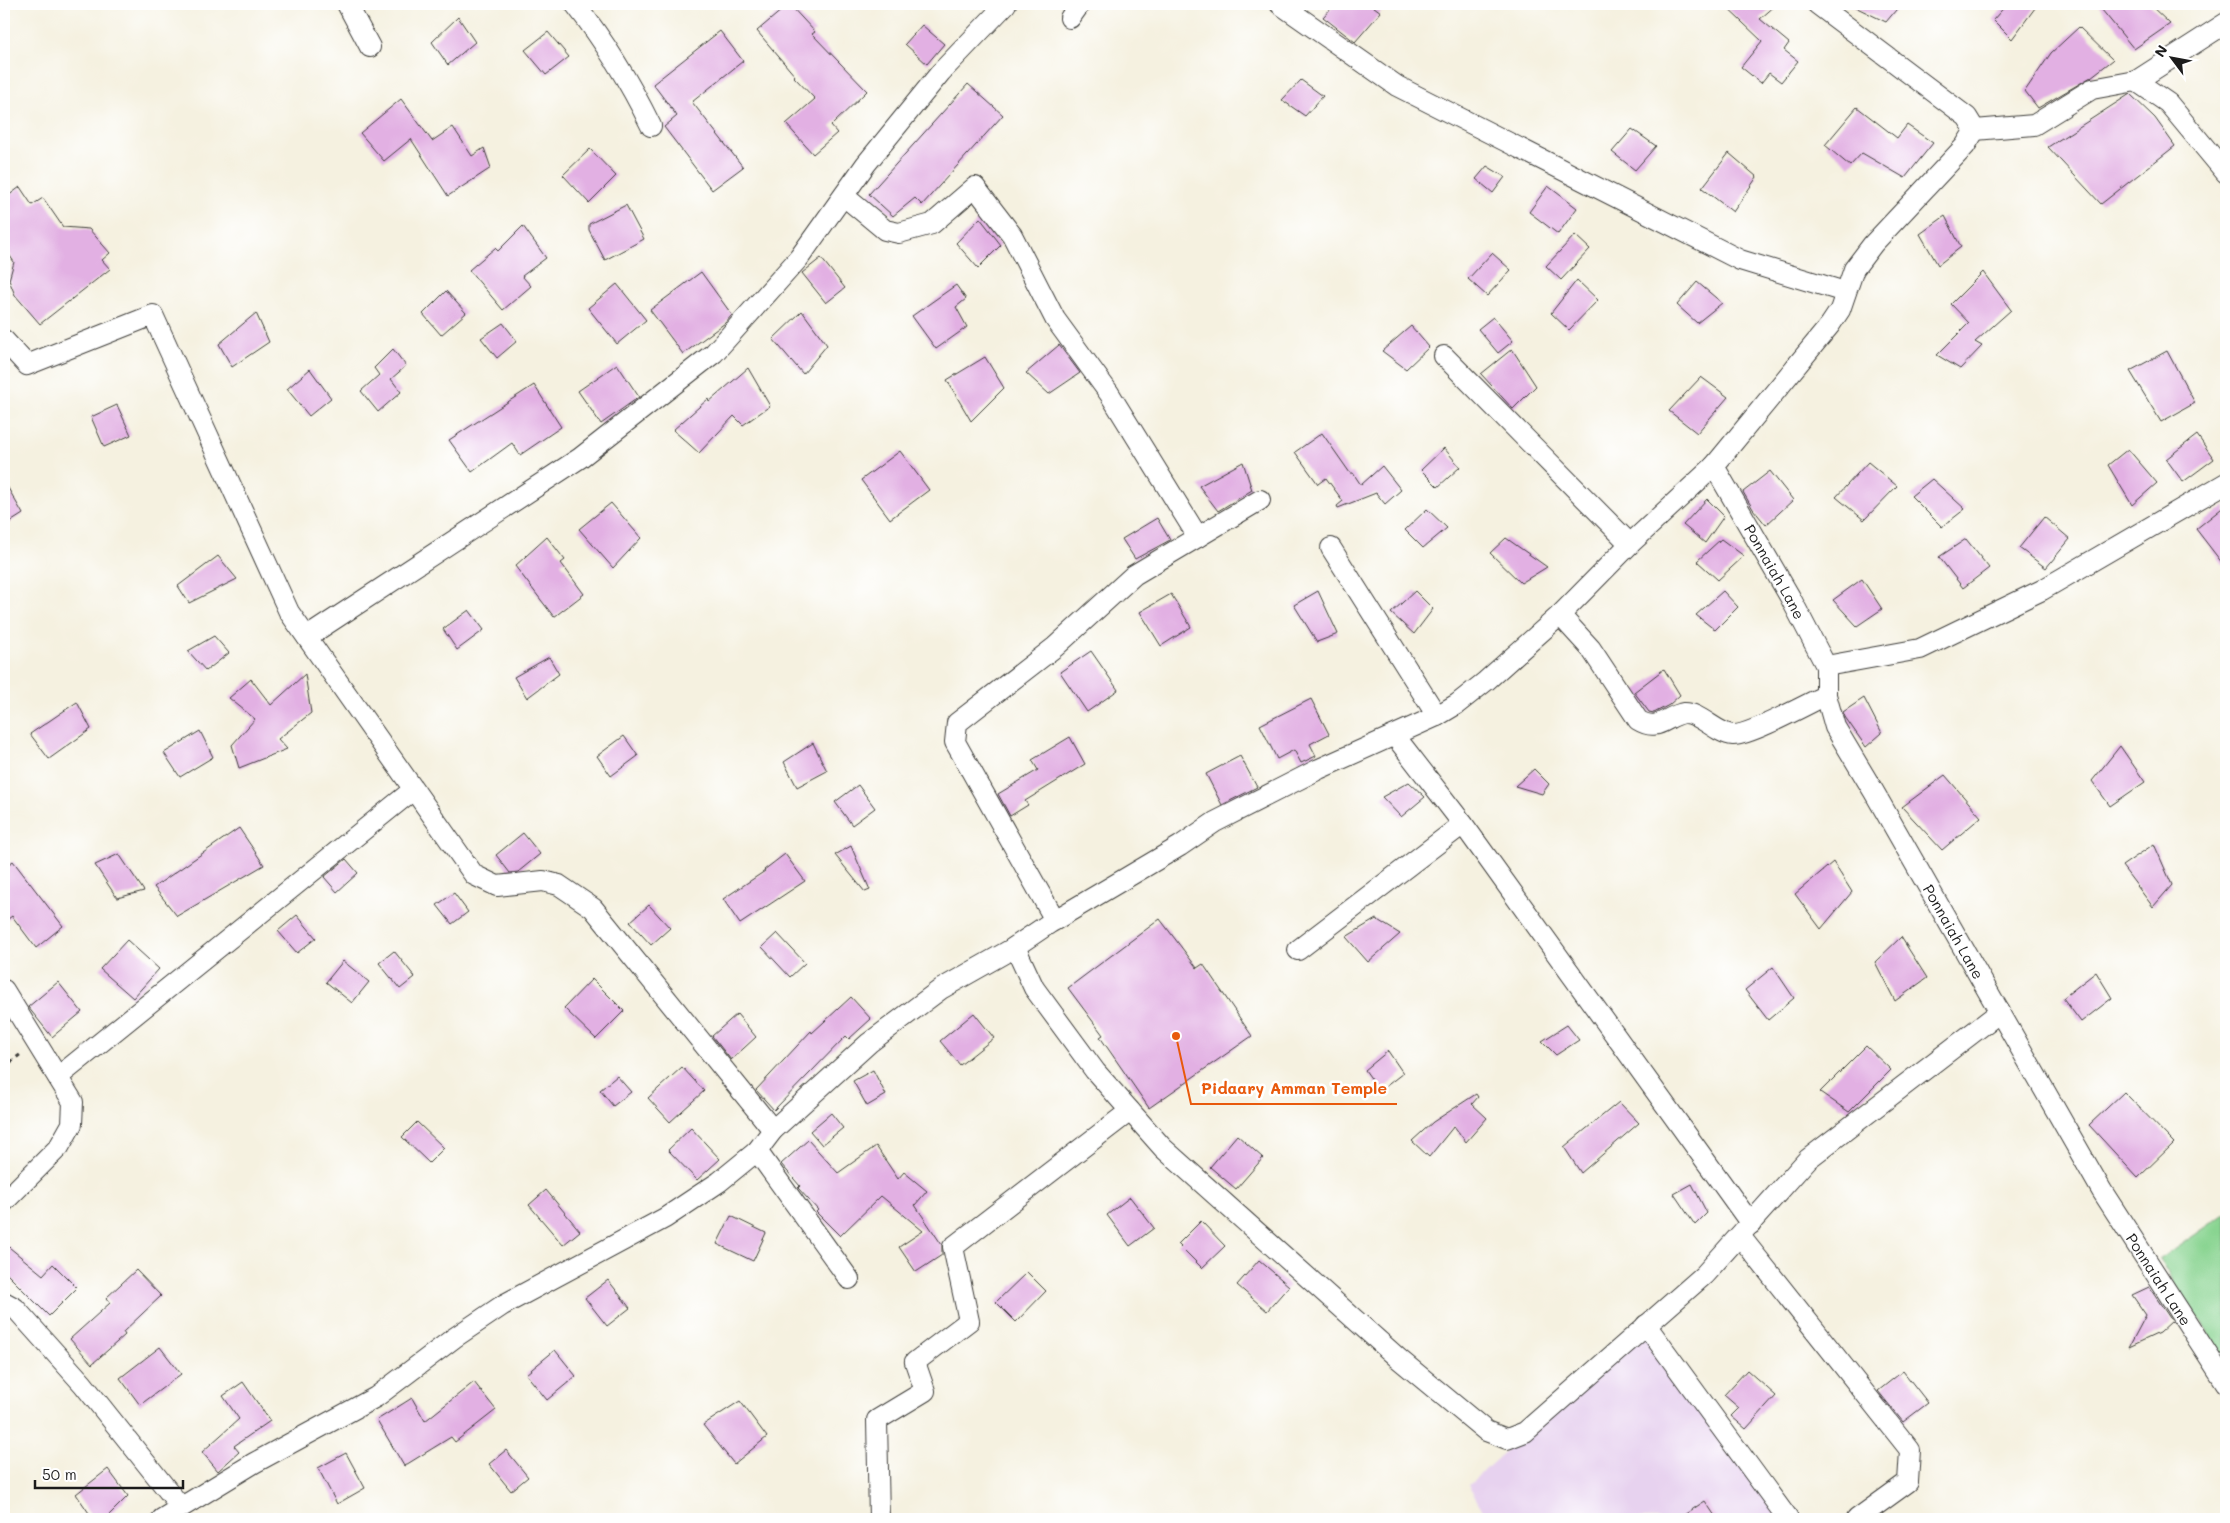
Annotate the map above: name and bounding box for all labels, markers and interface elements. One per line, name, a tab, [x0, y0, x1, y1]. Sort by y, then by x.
north arrow	[2148, 32, 2198, 82]
text: N	[2150, 41, 2171, 60]
street label: Ponnaiah Lane	[1740, 521, 1810, 623]
street label: Ponnaiah Lane	[1919, 880, 1989, 983]
callout: Pidaary Amman Temple	[1191, 1073, 1397, 1104]
text: Pidaary Amman Temple	[1201, 1077, 1387, 1098]
street label: Ponnaiah Lane	[2122, 1229, 2196, 1329]
scale bar	[35, 1458, 182, 1490]
text: 50 m	[42, 1464, 77, 1484]

